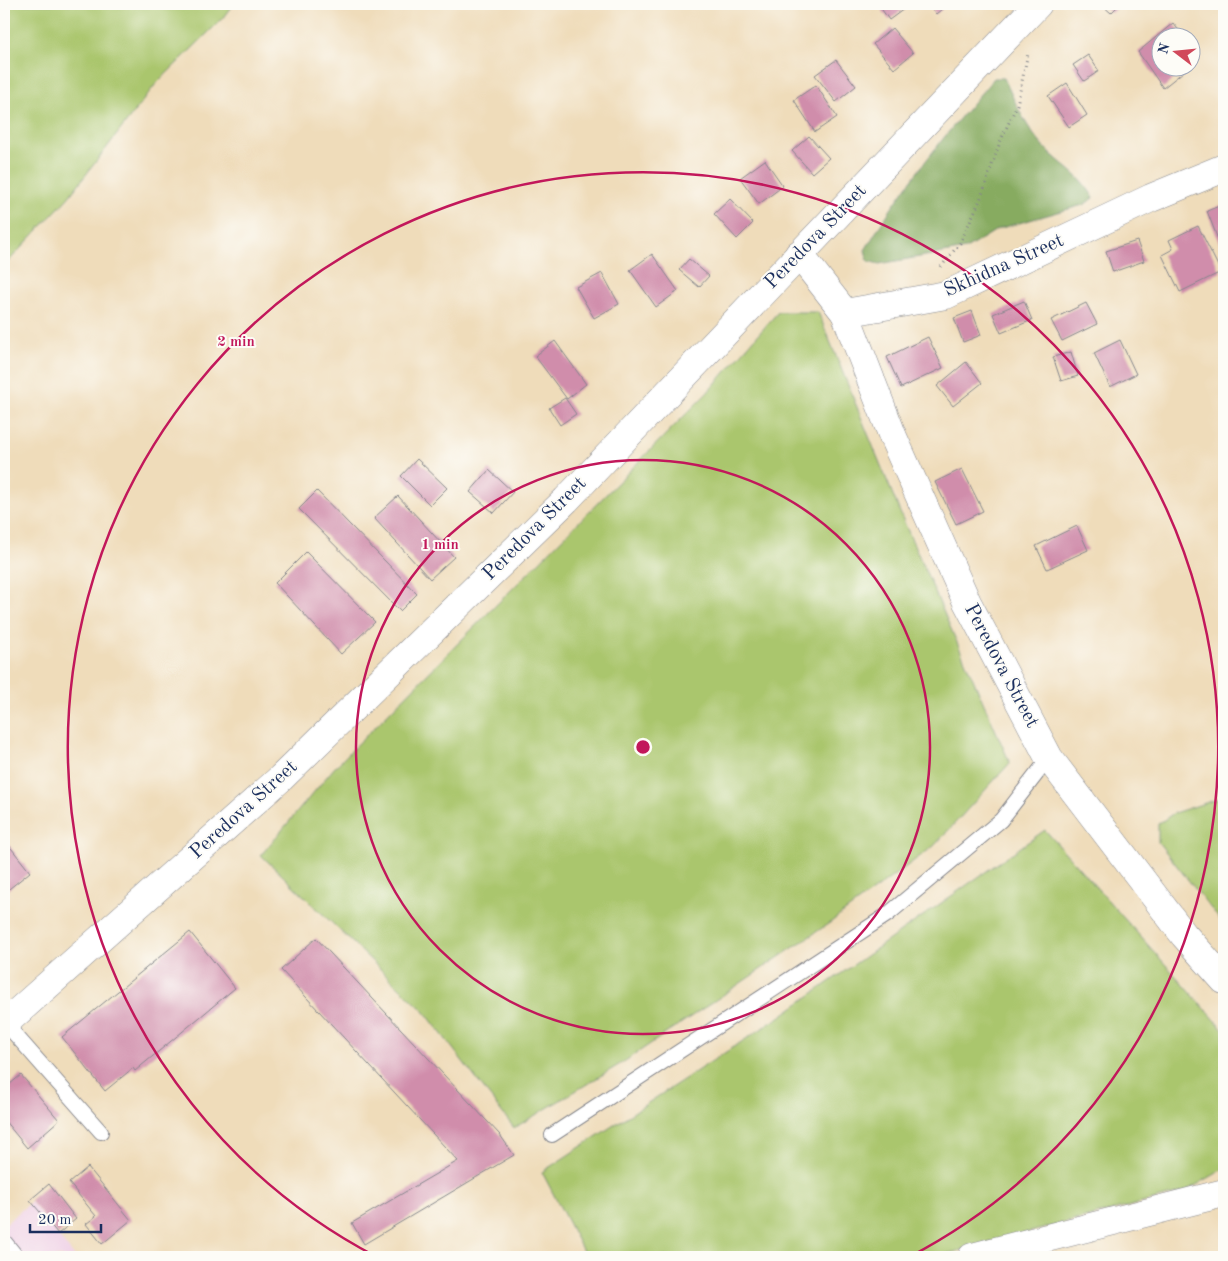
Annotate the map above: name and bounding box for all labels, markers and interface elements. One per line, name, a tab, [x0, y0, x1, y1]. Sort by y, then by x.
north arrow	[1150, 28, 1200, 78]
text: N	[1156, 41, 1173, 56]
street label: Peredova Street	[761, 181, 871, 293]
street label: Skhidna Street	[941, 231, 1067, 301]
text: 2 min	[217, 335, 255, 350]
street label: Peredova Street	[479, 473, 591, 585]
text: 1 min	[421, 538, 459, 553]
street label: Peredova Street	[960, 601, 1042, 731]
centre of rings	[634, 738, 652, 756]
street label: Peredova Street	[186, 757, 302, 863]
scale bar	[30, 1201, 101, 1233]
text: 20 m	[38, 1213, 72, 1228]

